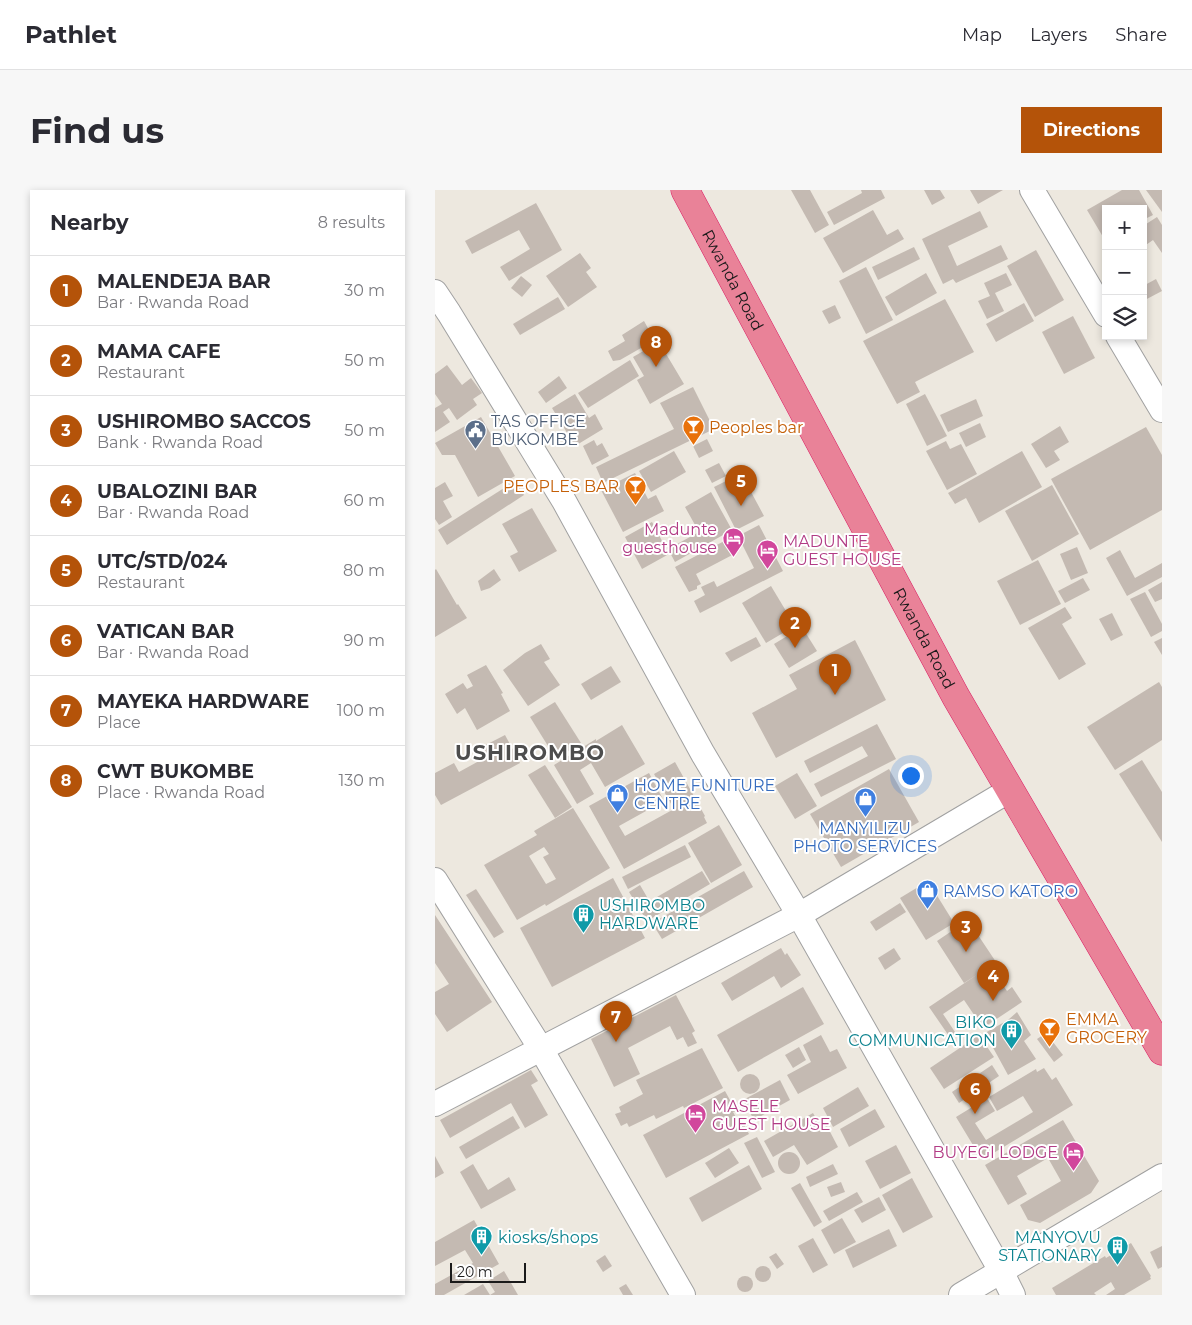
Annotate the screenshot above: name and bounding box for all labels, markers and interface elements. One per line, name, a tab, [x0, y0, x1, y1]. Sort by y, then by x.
text: Pathlet	[25, 20, 117, 49]
text: Map	[962, 24, 1002, 46]
text: Layers	[1030, 24, 1087, 46]
text: Share	[1115, 24, 1167, 46]
button: Directions	[1021, 107, 1162, 153]
text: Find us	[30, 109, 164, 152]
map controls	[1102, 205, 1147, 340]
button: +	[1102, 205, 1147, 250]
text: Nearby	[50, 210, 129, 235]
text: 8 results	[318, 213, 385, 232]
street label: Rwanda Road	[698, 226, 767, 334]
button: −	[1102, 250, 1147, 295]
text: MALENDEJA BAR	[97, 270, 271, 293]
text: 1	[63, 281, 69, 300]
text: 30 m	[344, 281, 385, 300]
text: Bar · Rwanda Road	[97, 293, 249, 312]
button: layers	[1102, 295, 1147, 340]
pin: 8	[640, 326, 672, 367]
text: MAMA CAFE	[97, 340, 221, 363]
text: 2	[61, 351, 71, 370]
text: 50 m	[344, 351, 385, 370]
text: Restaurant	[97, 363, 185, 382]
text: USHIROMBO SACCOS	[97, 410, 311, 433]
place label: TAS OFFICE BUKOMBE	[491, 412, 586, 449]
bar icon: Peoples bar	[681, 415, 705, 446]
public building icon: TAS OFFICE BUKOMBE	[463, 418, 487, 449]
place label: Peoples bar	[709, 418, 803, 437]
text: 3	[61, 421, 71, 440]
text: 50 m	[344, 421, 385, 440]
text: Bank · Rwanda Road	[97, 433, 263, 452]
pin: 5	[725, 465, 757, 506]
bar icon: PEOPLES BAR	[623, 474, 647, 505]
place label: PEOPLES BAR	[503, 477, 619, 496]
text: UBALOZINI BAR	[97, 480, 257, 503]
text: 4	[60, 491, 72, 510]
text: 60 m	[343, 491, 385, 510]
text: Bar · Rwanda Road	[97, 503, 249, 522]
place label: Madunte guesthouse	[622, 520, 717, 557]
hotel icon: Madunte guesthouse	[721, 526, 745, 557]
place label: MADUNTE GUEST HOUSE	[783, 532, 901, 569]
hotel icon: MADUNTE GUEST HOUSE	[755, 538, 779, 569]
text: UTC/STD/024	[97, 550, 227, 573]
text: 5	[61, 561, 71, 580]
text: 80 m	[343, 561, 385, 580]
text: Restaurant	[97, 573, 185, 592]
street label: Rwanda Road	[889, 584, 959, 692]
pin: 2	[779, 607, 811, 648]
text: VATICAN BAR	[97, 620, 234, 643]
text: 6	[61, 631, 71, 650]
text: 90 m	[343, 631, 385, 650]
text: Bar · Rwanda Road	[97, 643, 249, 662]
pin: 1	[819, 654, 851, 695]
text: MAYEKA HARDWARE	[97, 690, 309, 713]
text: 7	[61, 701, 71, 720]
text: 100 m	[337, 701, 385, 720]
text: Place	[97, 713, 141, 732]
district label: USHIROMBO	[455, 740, 605, 765]
text: CWT BUKOMBE	[97, 760, 254, 783]
your location	[898, 763, 924, 789]
text: 8	[61, 771, 71, 790]
text: 130 m	[338, 771, 385, 790]
place label: HOME FUNITURE CENTRE	[634, 776, 775, 813]
shop icon: HOME FUNITURE CENTRE	[606, 782, 630, 813]
text: Place · Rwanda Road	[97, 783, 265, 802]
shop icon: MANYILIZU PHOTO SERVICES	[853, 787, 877, 818]
place label: MANYILIZU PHOTO SERVICES	[793, 819, 937, 856]
shop icon: RAMSO KATORO	[915, 879, 939, 910]
place label: RAMSO KATORO	[943, 882, 1078, 901]
place label: USHIROMBO HARDWARE	[599, 896, 705, 933]
building icon: USHIROMBO HARDWARE	[571, 902, 595, 933]
pin: 3	[950, 911, 982, 952]
pin: 4	[977, 960, 1009, 1001]
pin: 7	[600, 1001, 632, 1042]
place label: EMMA GROCERY	[1066, 1010, 1148, 1047]
place label: BIKO COMMUNICATION	[848, 1013, 996, 1050]
bar icon: EMMA GROCERY	[1038, 1016, 1062, 1047]
building icon: BIKO COMMUNICATION	[1000, 1019, 1024, 1050]
pin: 6	[959, 1073, 991, 1114]
place label: MASELE GUEST HOUSE	[712, 1097, 830, 1134]
hotel icon: MASELE GUEST HOUSE	[684, 1103, 708, 1134]
hotel icon: BUYEGI LODGE	[1062, 1140, 1086, 1171]
place label: BUYEGI LODGE	[933, 1143, 1058, 1162]
building icon: kiosks/shops	[470, 1225, 494, 1256]
place label: kiosks/shops	[498, 1228, 599, 1247]
place label: MANYOVU STATIONARY	[998, 1228, 1102, 1265]
building icon: MANYOVU STATIONARY	[1105, 1234, 1129, 1265]
scale bar	[450, 1260, 526, 1283]
text: 20 m	[457, 1263, 493, 1281]

